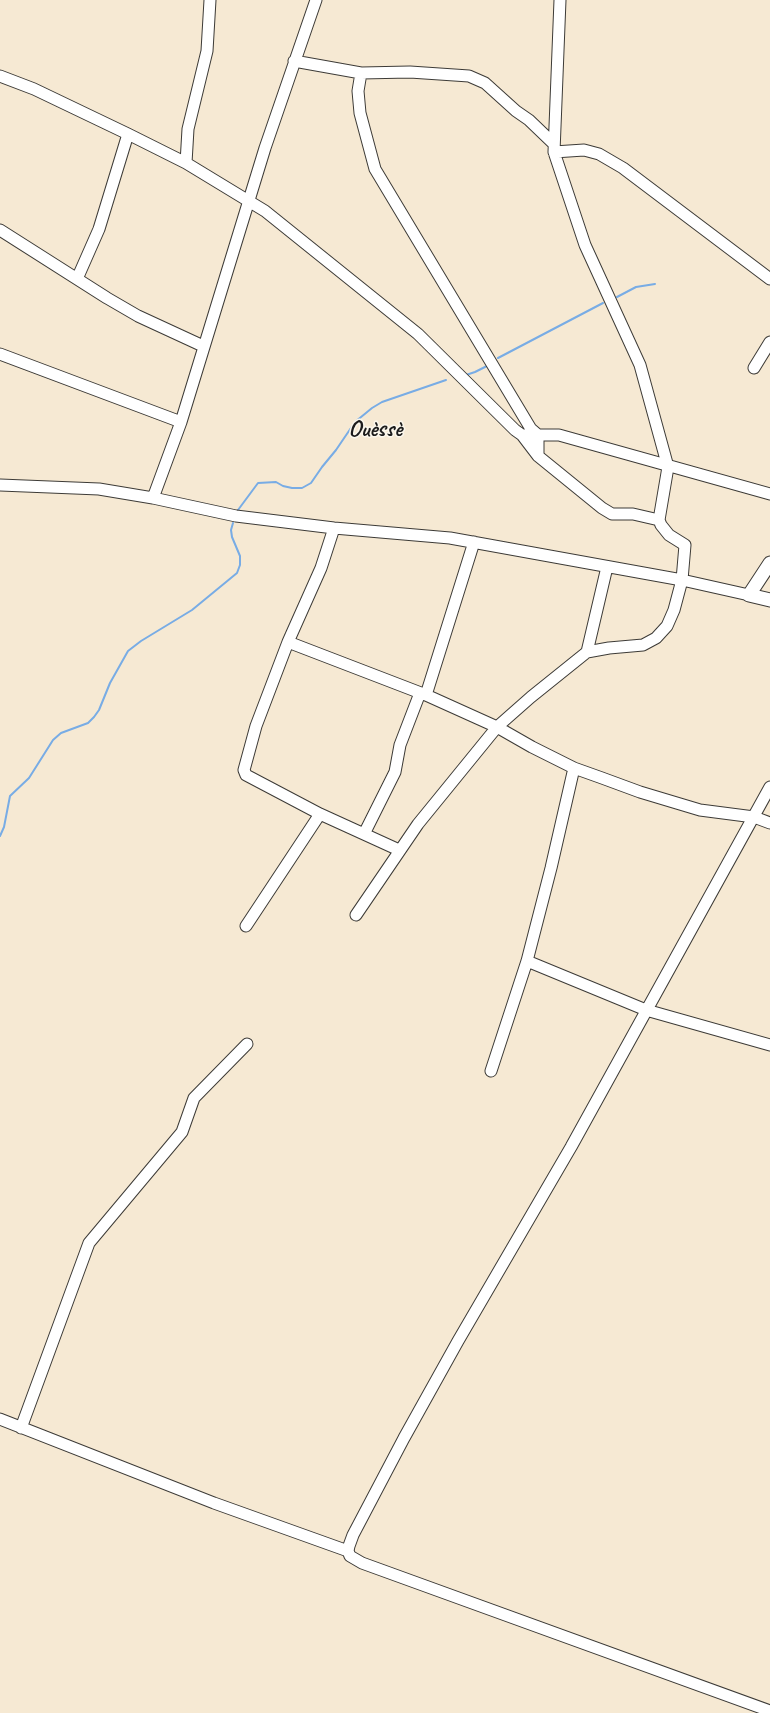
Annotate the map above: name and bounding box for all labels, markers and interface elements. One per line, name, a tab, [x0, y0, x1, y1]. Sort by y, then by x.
district label: Ouèssè	[348, 416, 402, 444]

